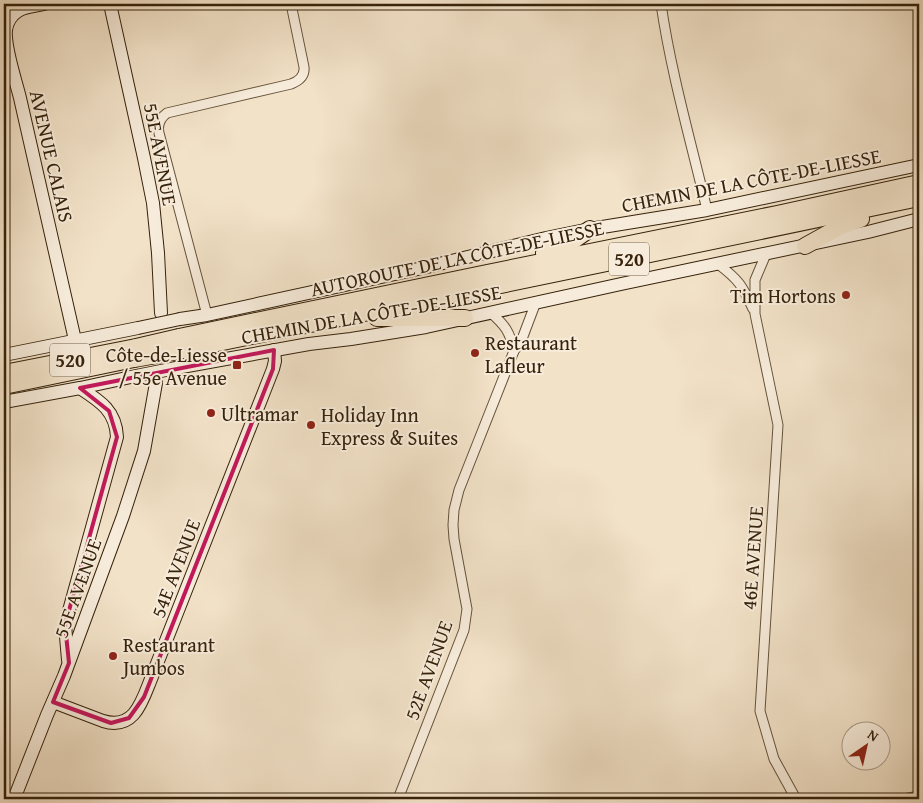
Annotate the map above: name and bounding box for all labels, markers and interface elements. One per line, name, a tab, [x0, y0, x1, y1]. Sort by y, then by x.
street label: AVENUE CALAIS	[23, 87, 81, 225]
street label: 55E AVENUE	[137, 100, 185, 208]
street label: CHEMIN DE LA CÔTE-DE-LIESSE	[619, 141, 883, 219]
street label: AUTOROUTE DE LA CÔTE-DE-LIESSE	[308, 213, 606, 303]
road number: 520	[609, 242, 649, 276]
street label: CHEMIN DE LA CÔTE-DE-LIESSE	[239, 277, 503, 351]
place label: Tim Hortons	[730, 281, 836, 310]
marker: Tim Hortons	[840, 289, 852, 301]
place label: Restaurant Lafleur	[485, 328, 577, 380]
place label: Côte-de-Liesse / 55e Avenue	[106, 340, 227, 392]
road number: 520	[50, 344, 90, 376]
marker: Restaurant Lafleur	[469, 347, 481, 359]
marker: Côte-de-Liesse / 55e Avenue	[231, 359, 243, 371]
place label: Ultramar	[221, 399, 298, 428]
place label: Holiday Inn Express & Suites	[321, 400, 458, 452]
marker: Ultramar	[205, 407, 217, 419]
marker: Holiday Inn Express & Suites	[305, 419, 317, 431]
street label: 46E AVENUE	[734, 505, 770, 611]
street label: 54E AVENUE	[143, 514, 207, 622]
street label: 55E AVENUE	[46, 534, 108, 642]
street label: 52E AVENUE	[397, 616, 459, 724]
place label: Restaurant Jumbos	[120, 630, 215, 682]
marker: Restaurant Jumbos	[107, 650, 119, 662]
north arrow	[840, 720, 890, 770]
text: N	[864, 724, 883, 746]

